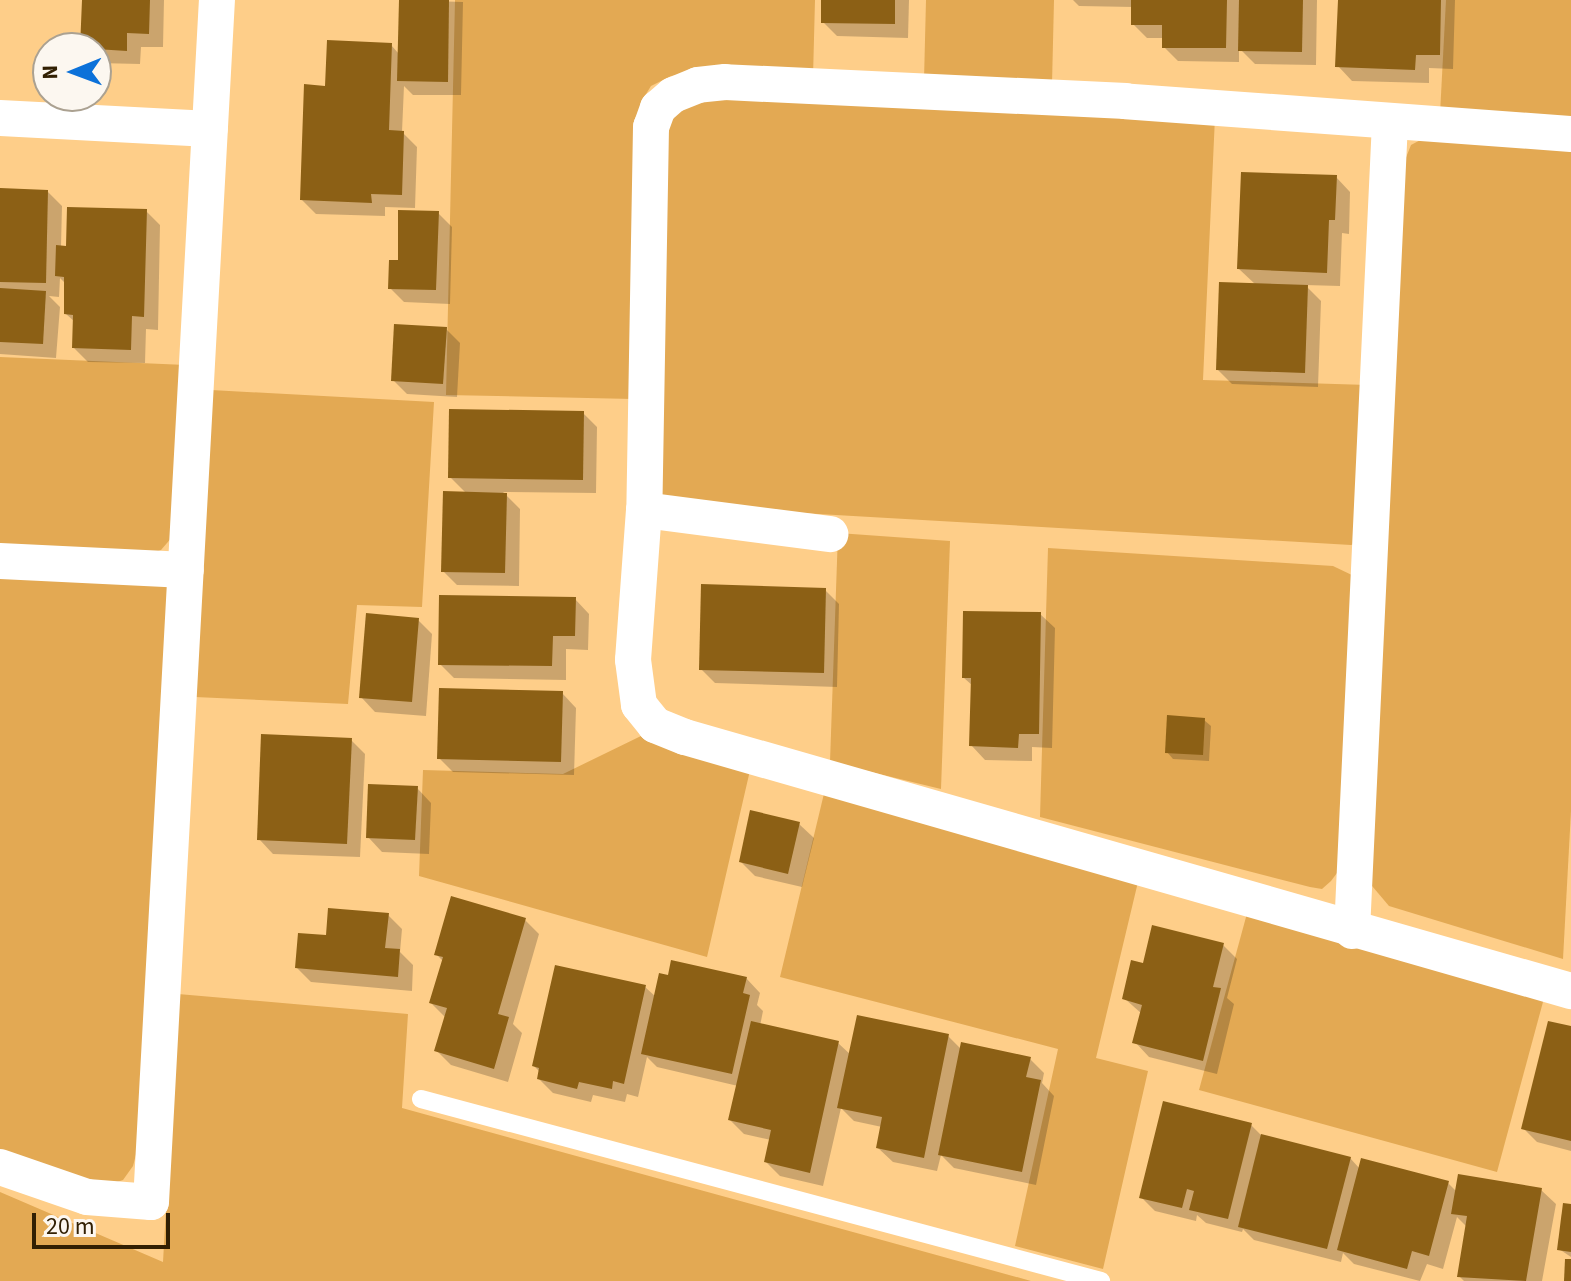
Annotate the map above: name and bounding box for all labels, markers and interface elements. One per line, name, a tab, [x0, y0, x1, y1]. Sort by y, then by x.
north arrow	[32, 32, 112, 112]
text: N	[34, 65, 66, 80]
scale bar	[36, 1197, 174, 1247]
text: 20 m	[46, 1209, 95, 1244]

